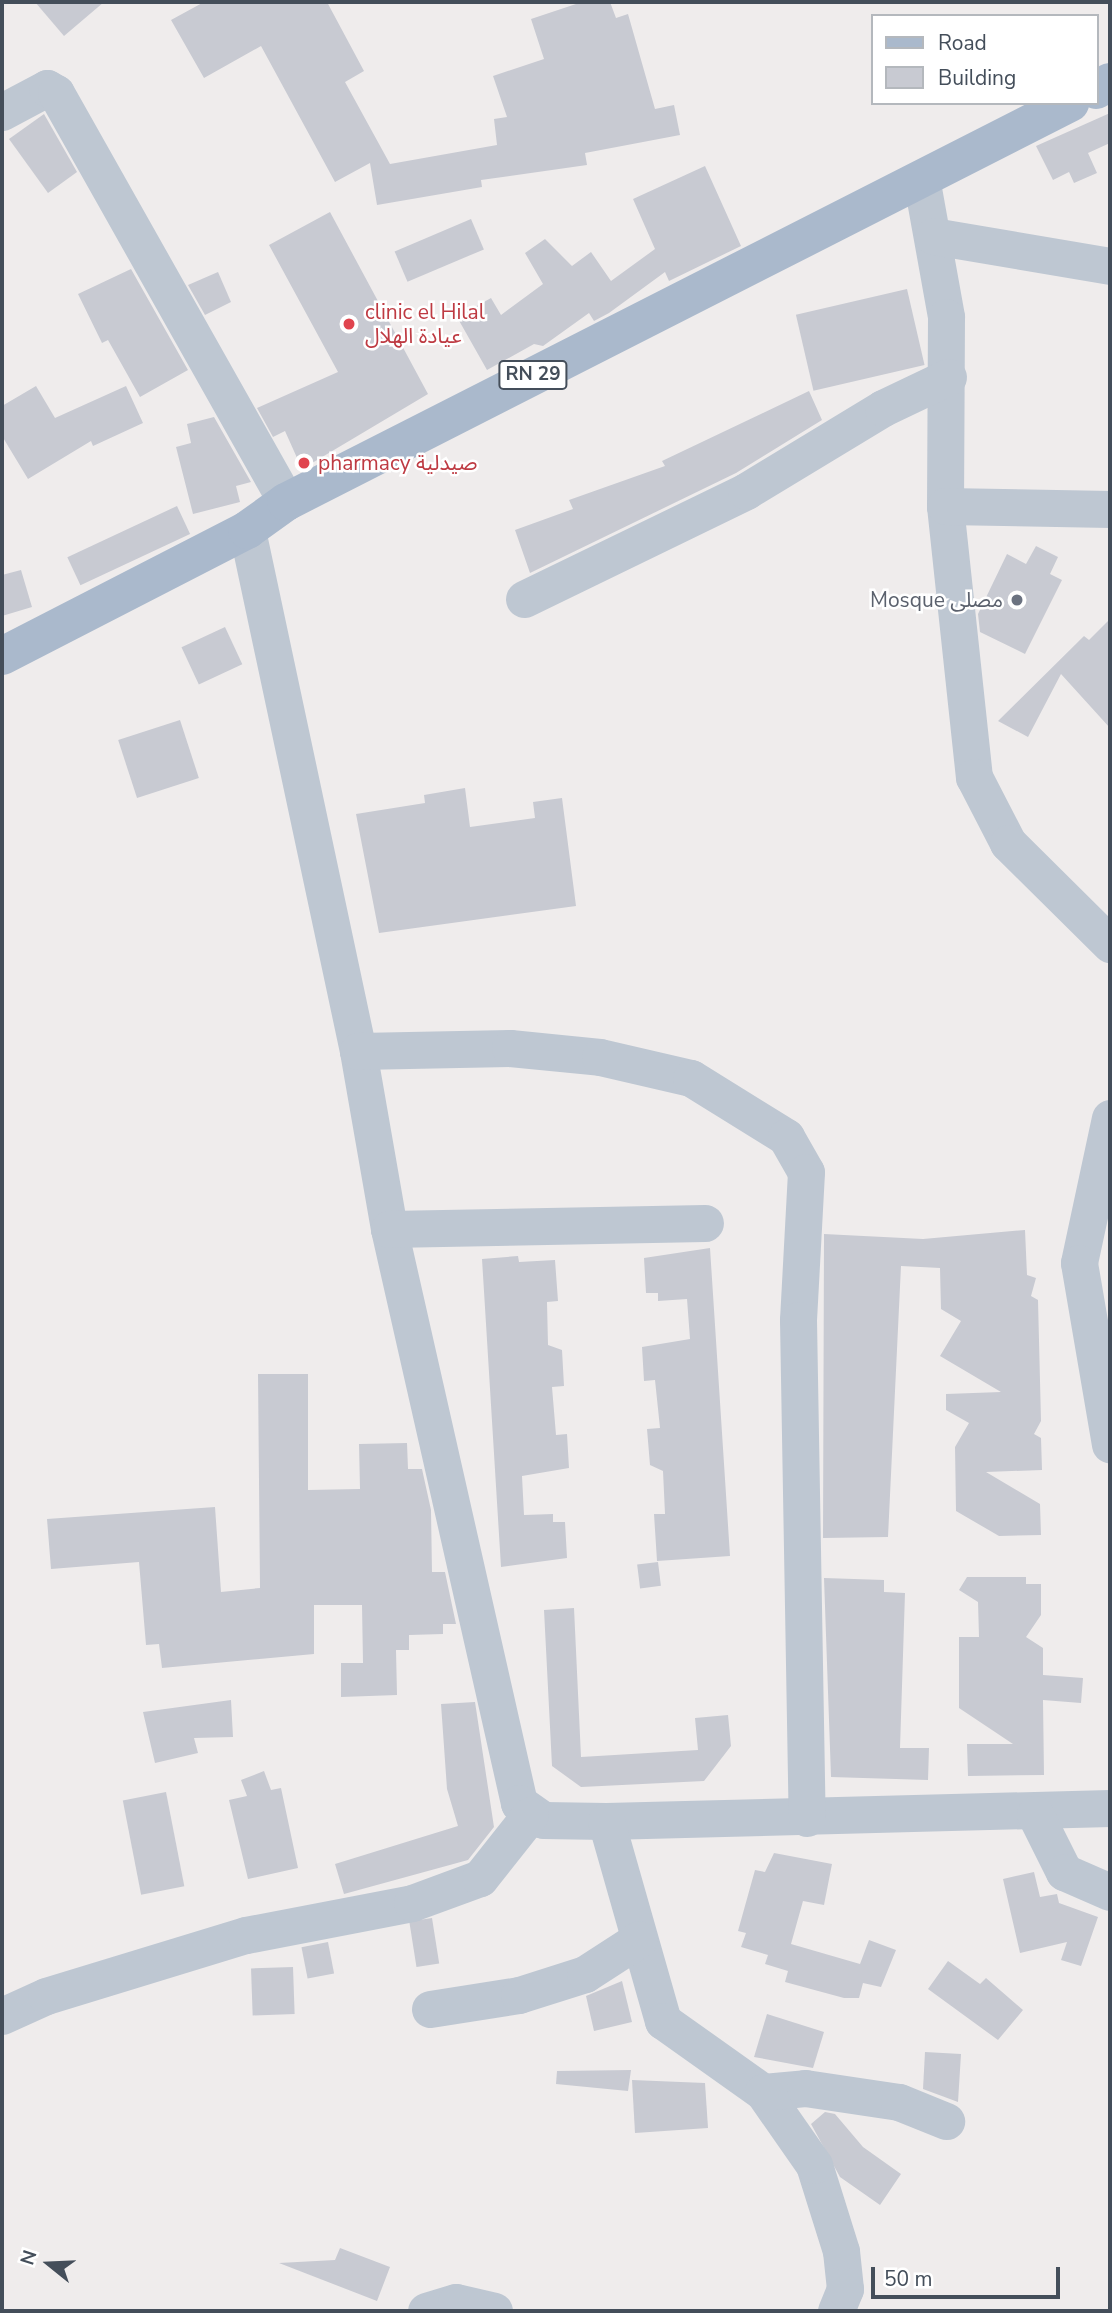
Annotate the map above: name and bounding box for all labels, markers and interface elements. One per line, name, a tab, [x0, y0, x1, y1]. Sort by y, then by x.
legend	[870, 14, 1098, 105]
text: Road	[938, 29, 987, 57]
text: Building	[938, 64, 1016, 92]
place label: clinic el Hilal عيادة الهلال	[365, 299, 485, 349]
marker: clinic el Hilal عيادة الهلال	[339, 314, 359, 334]
road number: RN 29	[498, 360, 568, 390]
place label: pharmacy صيدلية	[318, 450, 477, 476]
marker: pharmacy صيدلية	[296, 455, 312, 471]
place label: Mosque مصلى	[870, 587, 1003, 613]
marker: Mosque مصلى	[1009, 592, 1025, 608]
north arrow	[14, 2229, 84, 2299]
text: N	[14, 2247, 44, 2268]
scale bar	[874, 2254, 1063, 2298]
text: 50 m	[884, 2265, 933, 2293]

